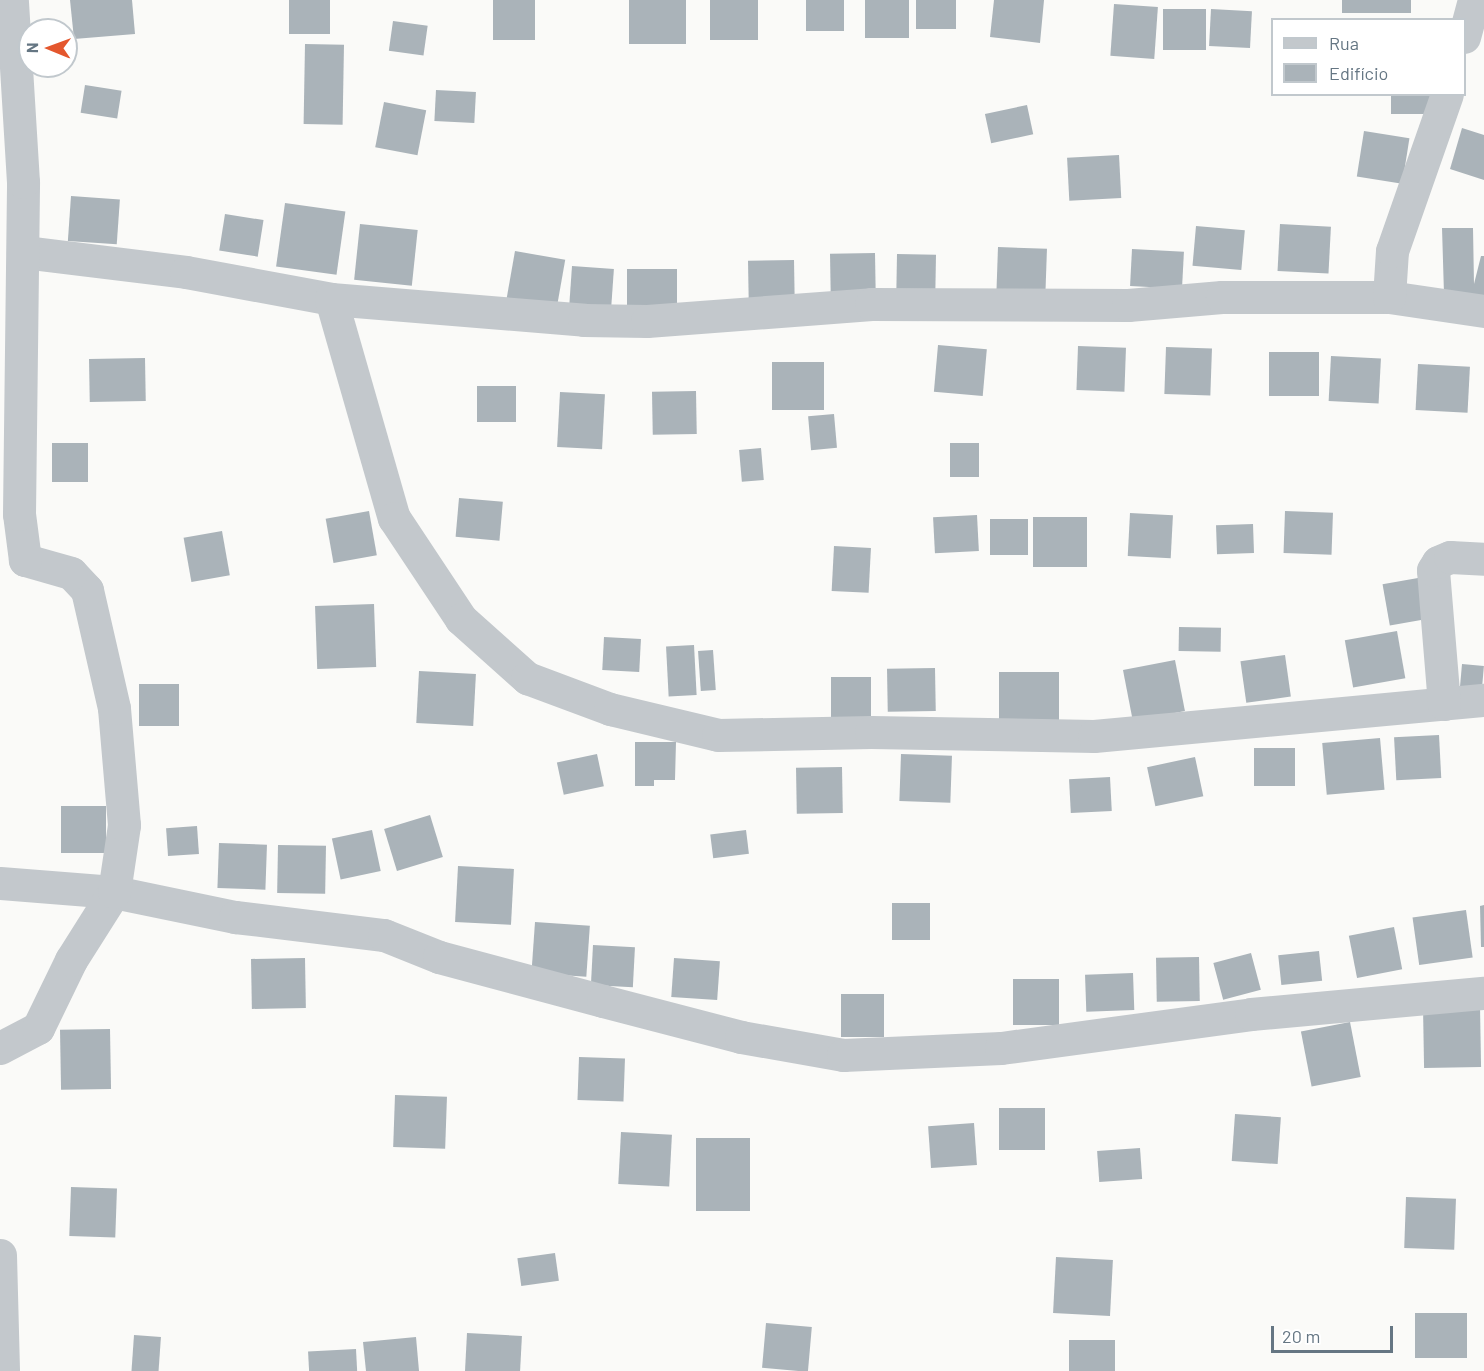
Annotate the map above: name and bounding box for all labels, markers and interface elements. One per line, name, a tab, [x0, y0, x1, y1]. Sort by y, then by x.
north arrow	[18, 18, 78, 78]
legend	[1271, 18, 1466, 96]
text: Rua	[1329, 32, 1359, 54]
text: N	[22, 42, 41, 53]
text: Edifício	[1329, 62, 1388, 84]
scale bar	[1274, 1314, 1396, 1352]
text: 20 m	[1282, 1325, 1320, 1347]

